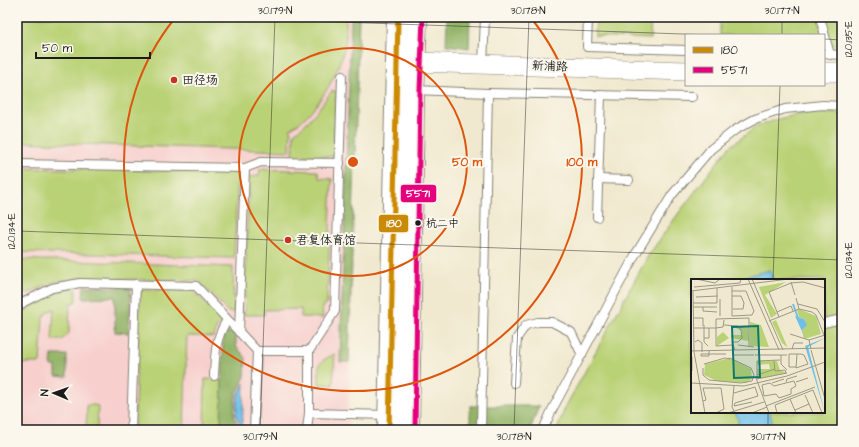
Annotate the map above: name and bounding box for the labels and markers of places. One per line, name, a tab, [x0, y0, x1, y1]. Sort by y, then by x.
place label: 田径场	[182, 72, 218, 89]
marker: 田径场	[169, 75, 179, 85]
centre of rings	[346, 155, 360, 169]
place label: 杭二中	[426, 216, 459, 231]
marker: 杭二中	[413, 218, 423, 228]
place label: 君复体育馆	[296, 232, 356, 249]
marker: 君复体育馆	[283, 235, 293, 245]

